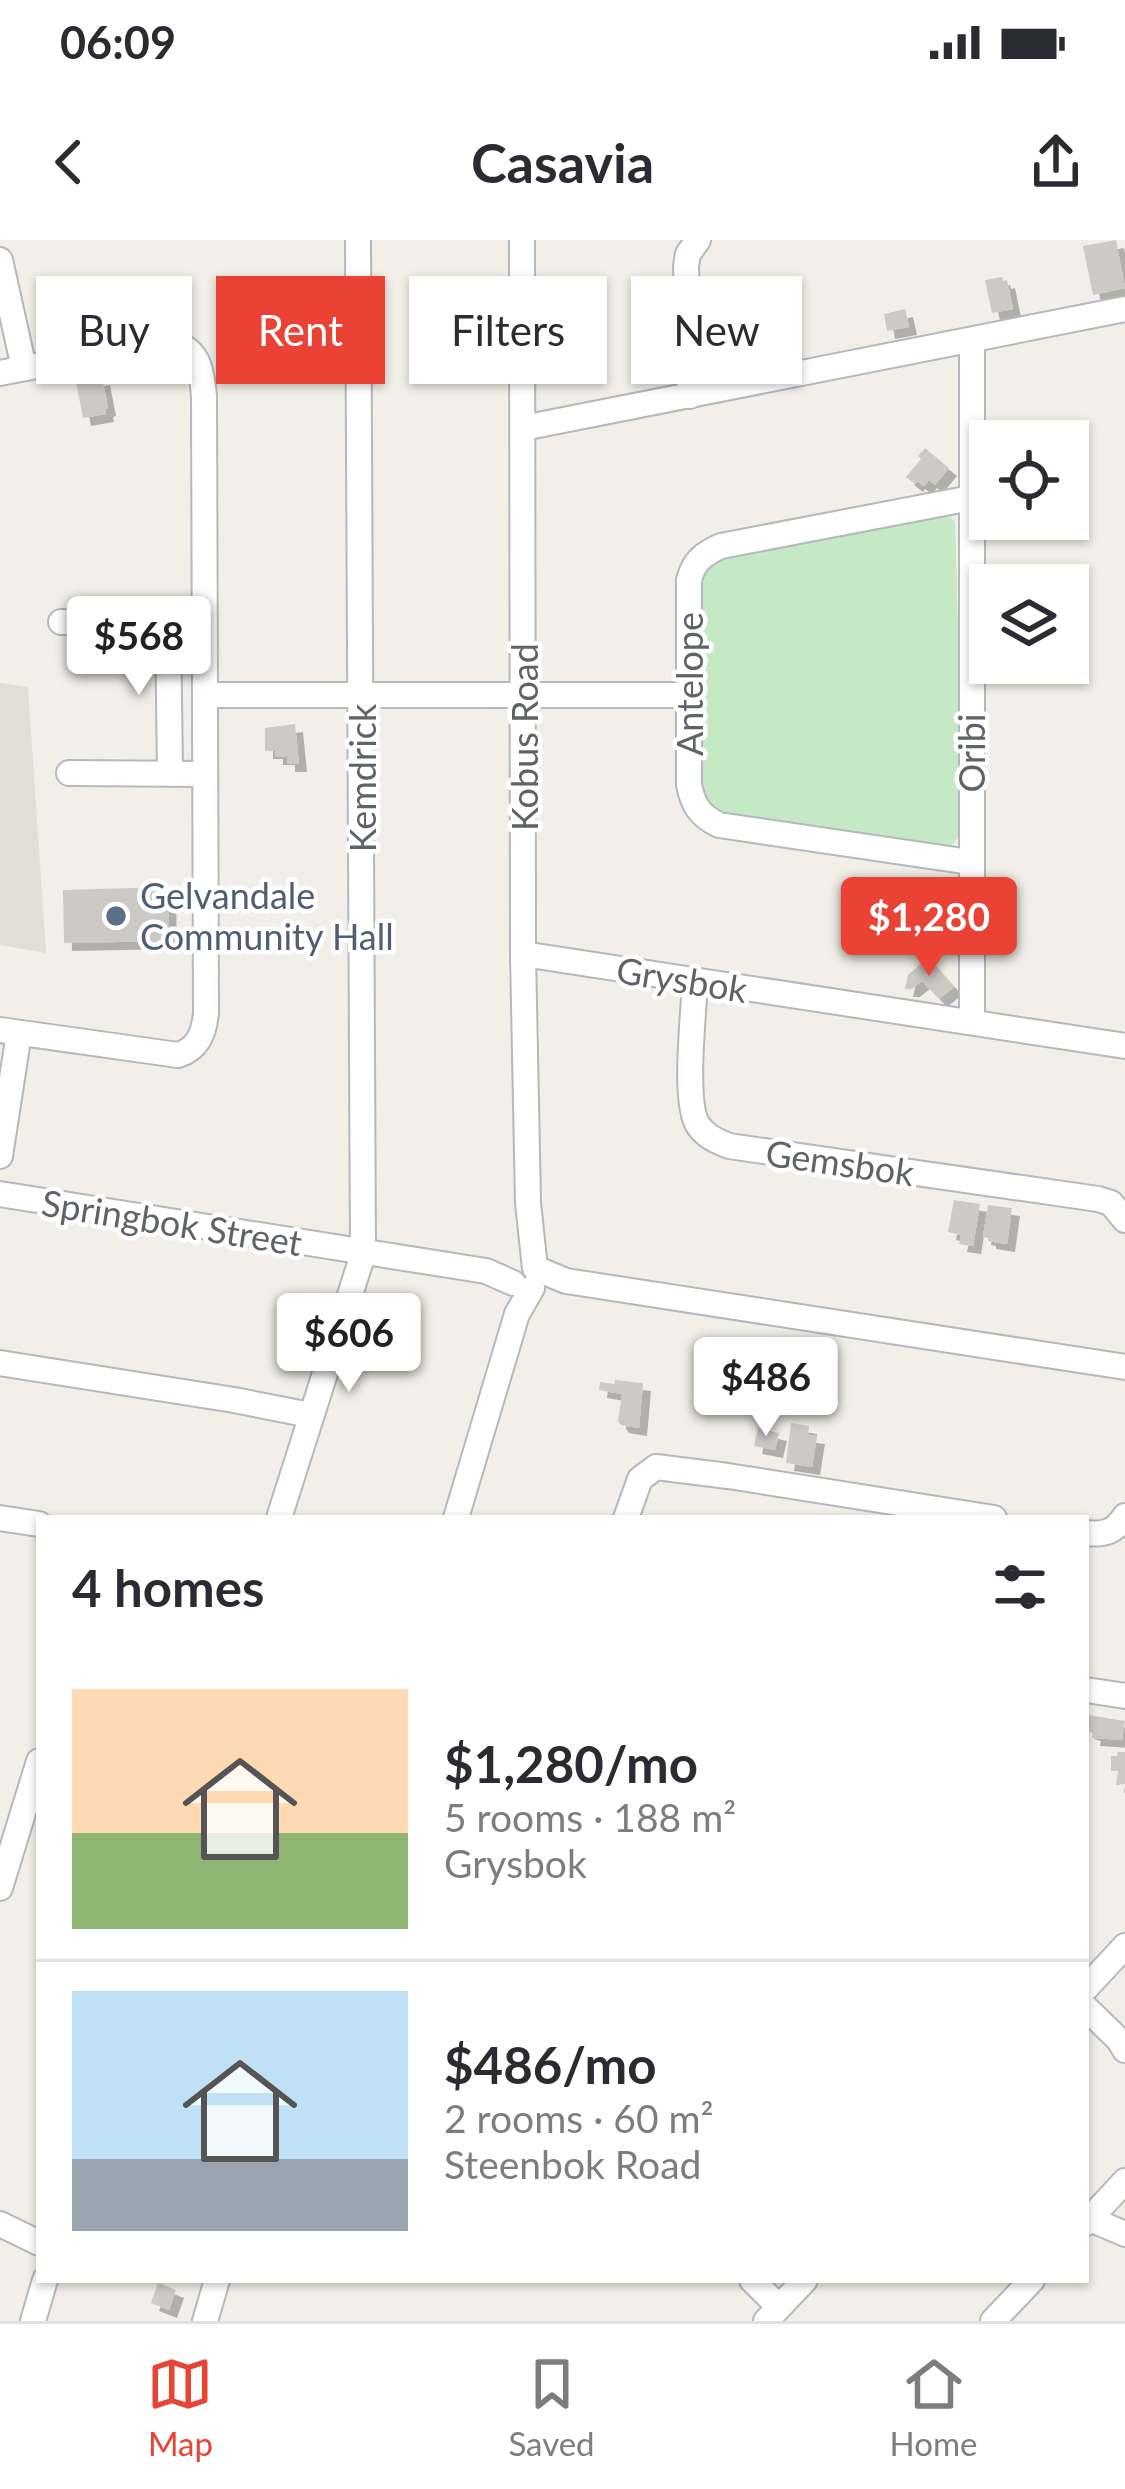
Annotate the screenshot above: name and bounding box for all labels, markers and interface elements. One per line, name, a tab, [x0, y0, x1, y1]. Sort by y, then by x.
text: 06:09	[60, 15, 176, 69]
icon: back	[36, 129, 102, 195]
icon: share	[1023, 129, 1089, 195]
text: Casavia	[471, 130, 654, 195]
chip: Buy	[36, 276, 192, 384]
chip: Rent	[216, 276, 385, 384]
chip: Filters	[409, 276, 607, 384]
chip: New	[631, 276, 802, 384]
map controls	[969, 420, 1089, 684]
button: locate	[969, 420, 1089, 540]
button: layers	[969, 564, 1089, 684]
pin: $568	[68, 596, 210, 698]
text: $568	[94, 612, 184, 658]
street label: Antelope	[667, 612, 711, 756]
street label: Kobus Road	[502, 643, 546, 831]
street label: Kemdrick	[340, 703, 384, 852]
street label: Oribi	[949, 713, 993, 793]
place label: Gelvandale Community Hall	[140, 873, 394, 958]
pin: $1,280	[831, 877, 1027, 979]
text: $1,280	[868, 893, 990, 939]
marker: Gelvandale Community Hall	[103, 903, 129, 929]
street label: Grysbok	[613, 947, 751, 1011]
street label: Gemsbok	[763, 1130, 918, 1194]
street label: Springbok Street	[39, 1180, 305, 1264]
pin: $606	[278, 1293, 420, 1395]
text: $606	[304, 1309, 394, 1355]
pin: $486	[695, 1337, 837, 1439]
text: $486	[721, 1353, 811, 1399]
icon: filters	[987, 1554, 1053, 1620]
text: 4 homes	[72, 1557, 264, 1618]
text: $1,280/mo	[444, 1733, 698, 1794]
icon: home	[168, 1737, 312, 1881]
text: 5 rooms · 188 m²	[444, 1794, 736, 1840]
text: Grysbok	[444, 1840, 587, 1886]
text: $486/mo	[444, 2034, 657, 2095]
icon: home	[168, 2039, 312, 2183]
text: 2 rooms · 60 m²	[444, 2095, 714, 2141]
text: Steenbok Road	[444, 2141, 701, 2187]
tab: Map	[147, 2351, 213, 2463]
tab: Saved	[508, 2351, 595, 2463]
tab: Home	[890, 2351, 978, 2463]

